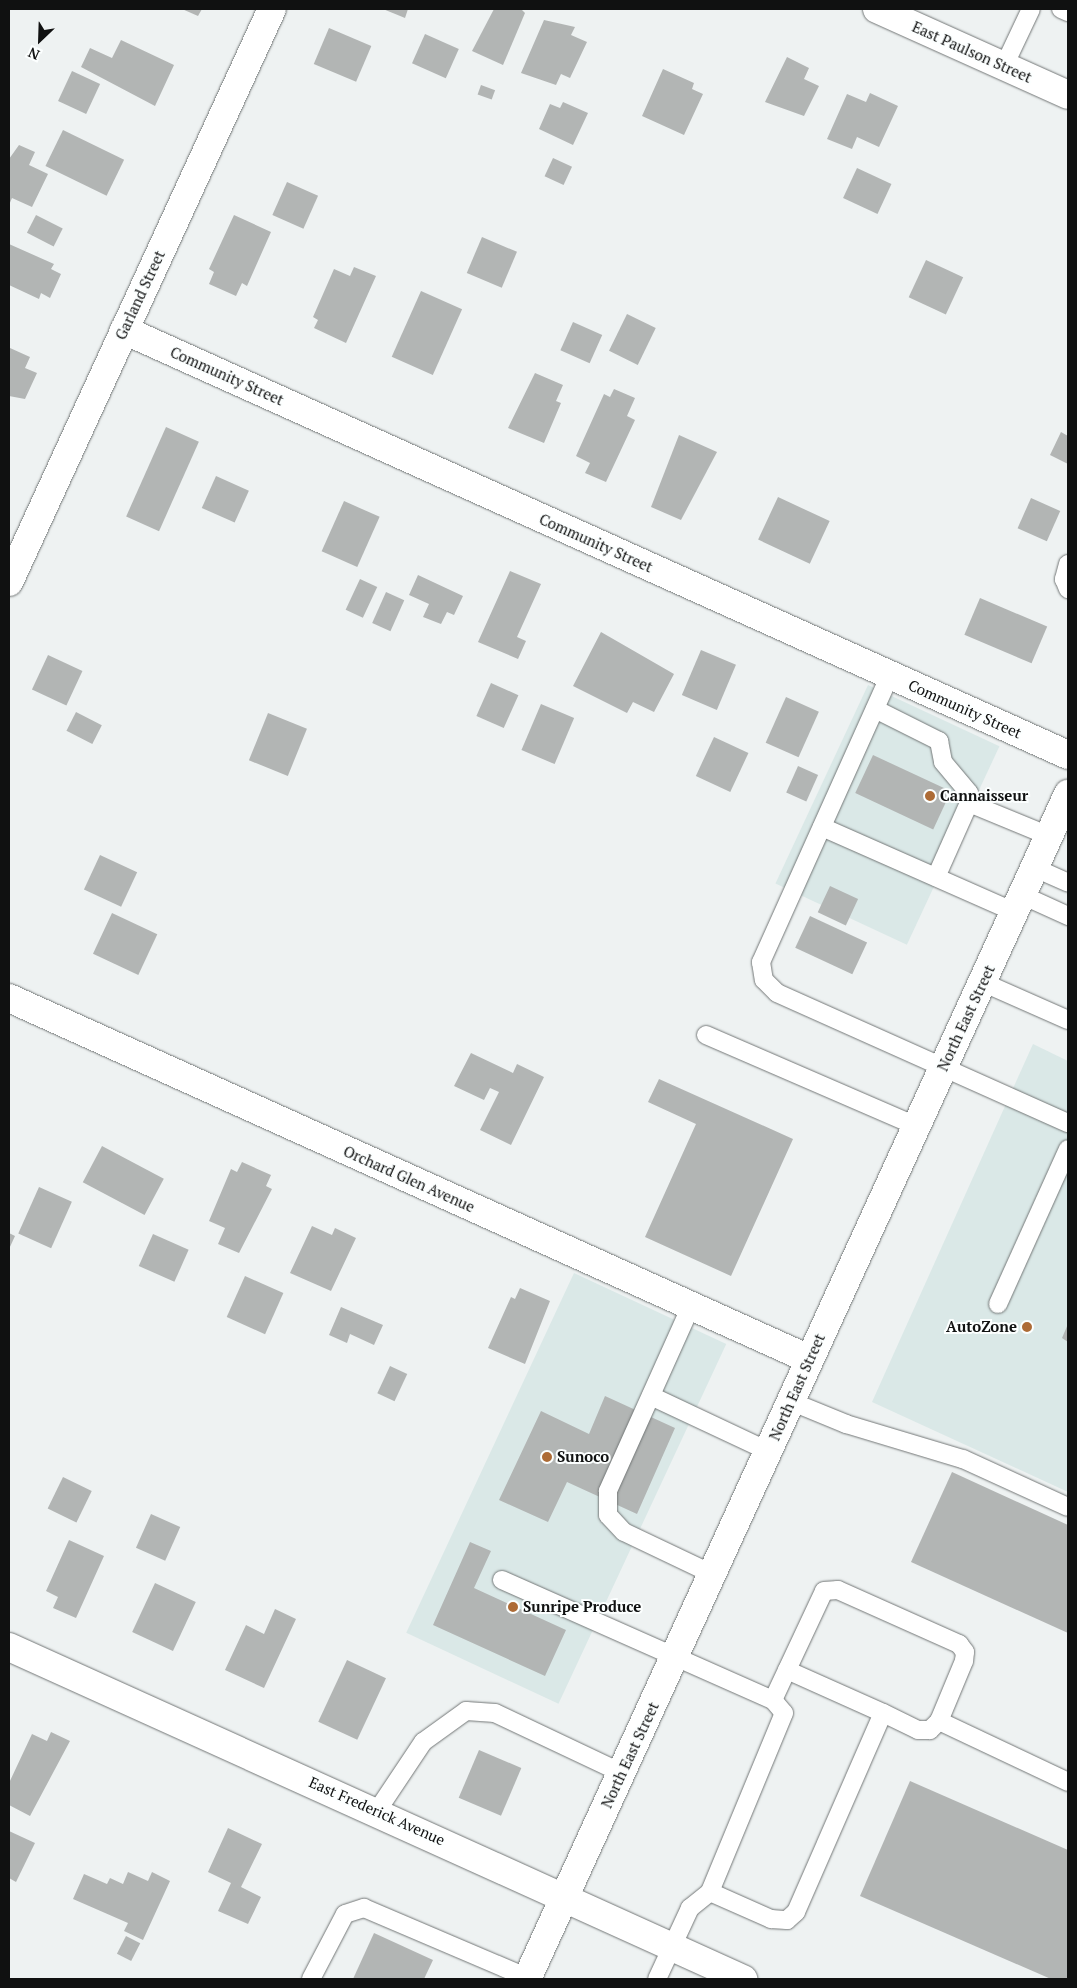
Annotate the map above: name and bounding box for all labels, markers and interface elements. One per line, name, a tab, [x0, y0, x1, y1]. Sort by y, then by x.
north arrow	[15, 15, 65, 65]
street label: East Paulson Street	[909, 18, 1035, 86]
text: N	[25, 43, 42, 65]
street label: Garland Street	[111, 247, 169, 343]
street label: Community Street	[167, 343, 287, 409]
street label: Community Street	[536, 510, 656, 576]
street label: Community Street	[905, 676, 1025, 742]
place label: Cannaisseur	[940, 787, 1028, 805]
marker: Cannaisseur	[924, 790, 936, 802]
street label: North East Street	[934, 962, 998, 1074]
street label: Orchard Glen Avenue	[340, 1142, 478, 1216]
place label: AutoZone	[946, 1318, 1017, 1336]
marker: AutoZone	[1021, 1321, 1033, 1333]
street label: North East Street	[765, 1331, 829, 1443]
place label: Sunoco	[557, 1448, 609, 1466]
marker: Sunoco	[541, 1451, 553, 1463]
place label: Sunripe Produce	[523, 1598, 641, 1616]
marker: Sunripe Produce	[507, 1601, 519, 1613]
street label: North East Street	[598, 1699, 662, 1811]
street label: East Frederick Avenue	[306, 1773, 448, 1849]

